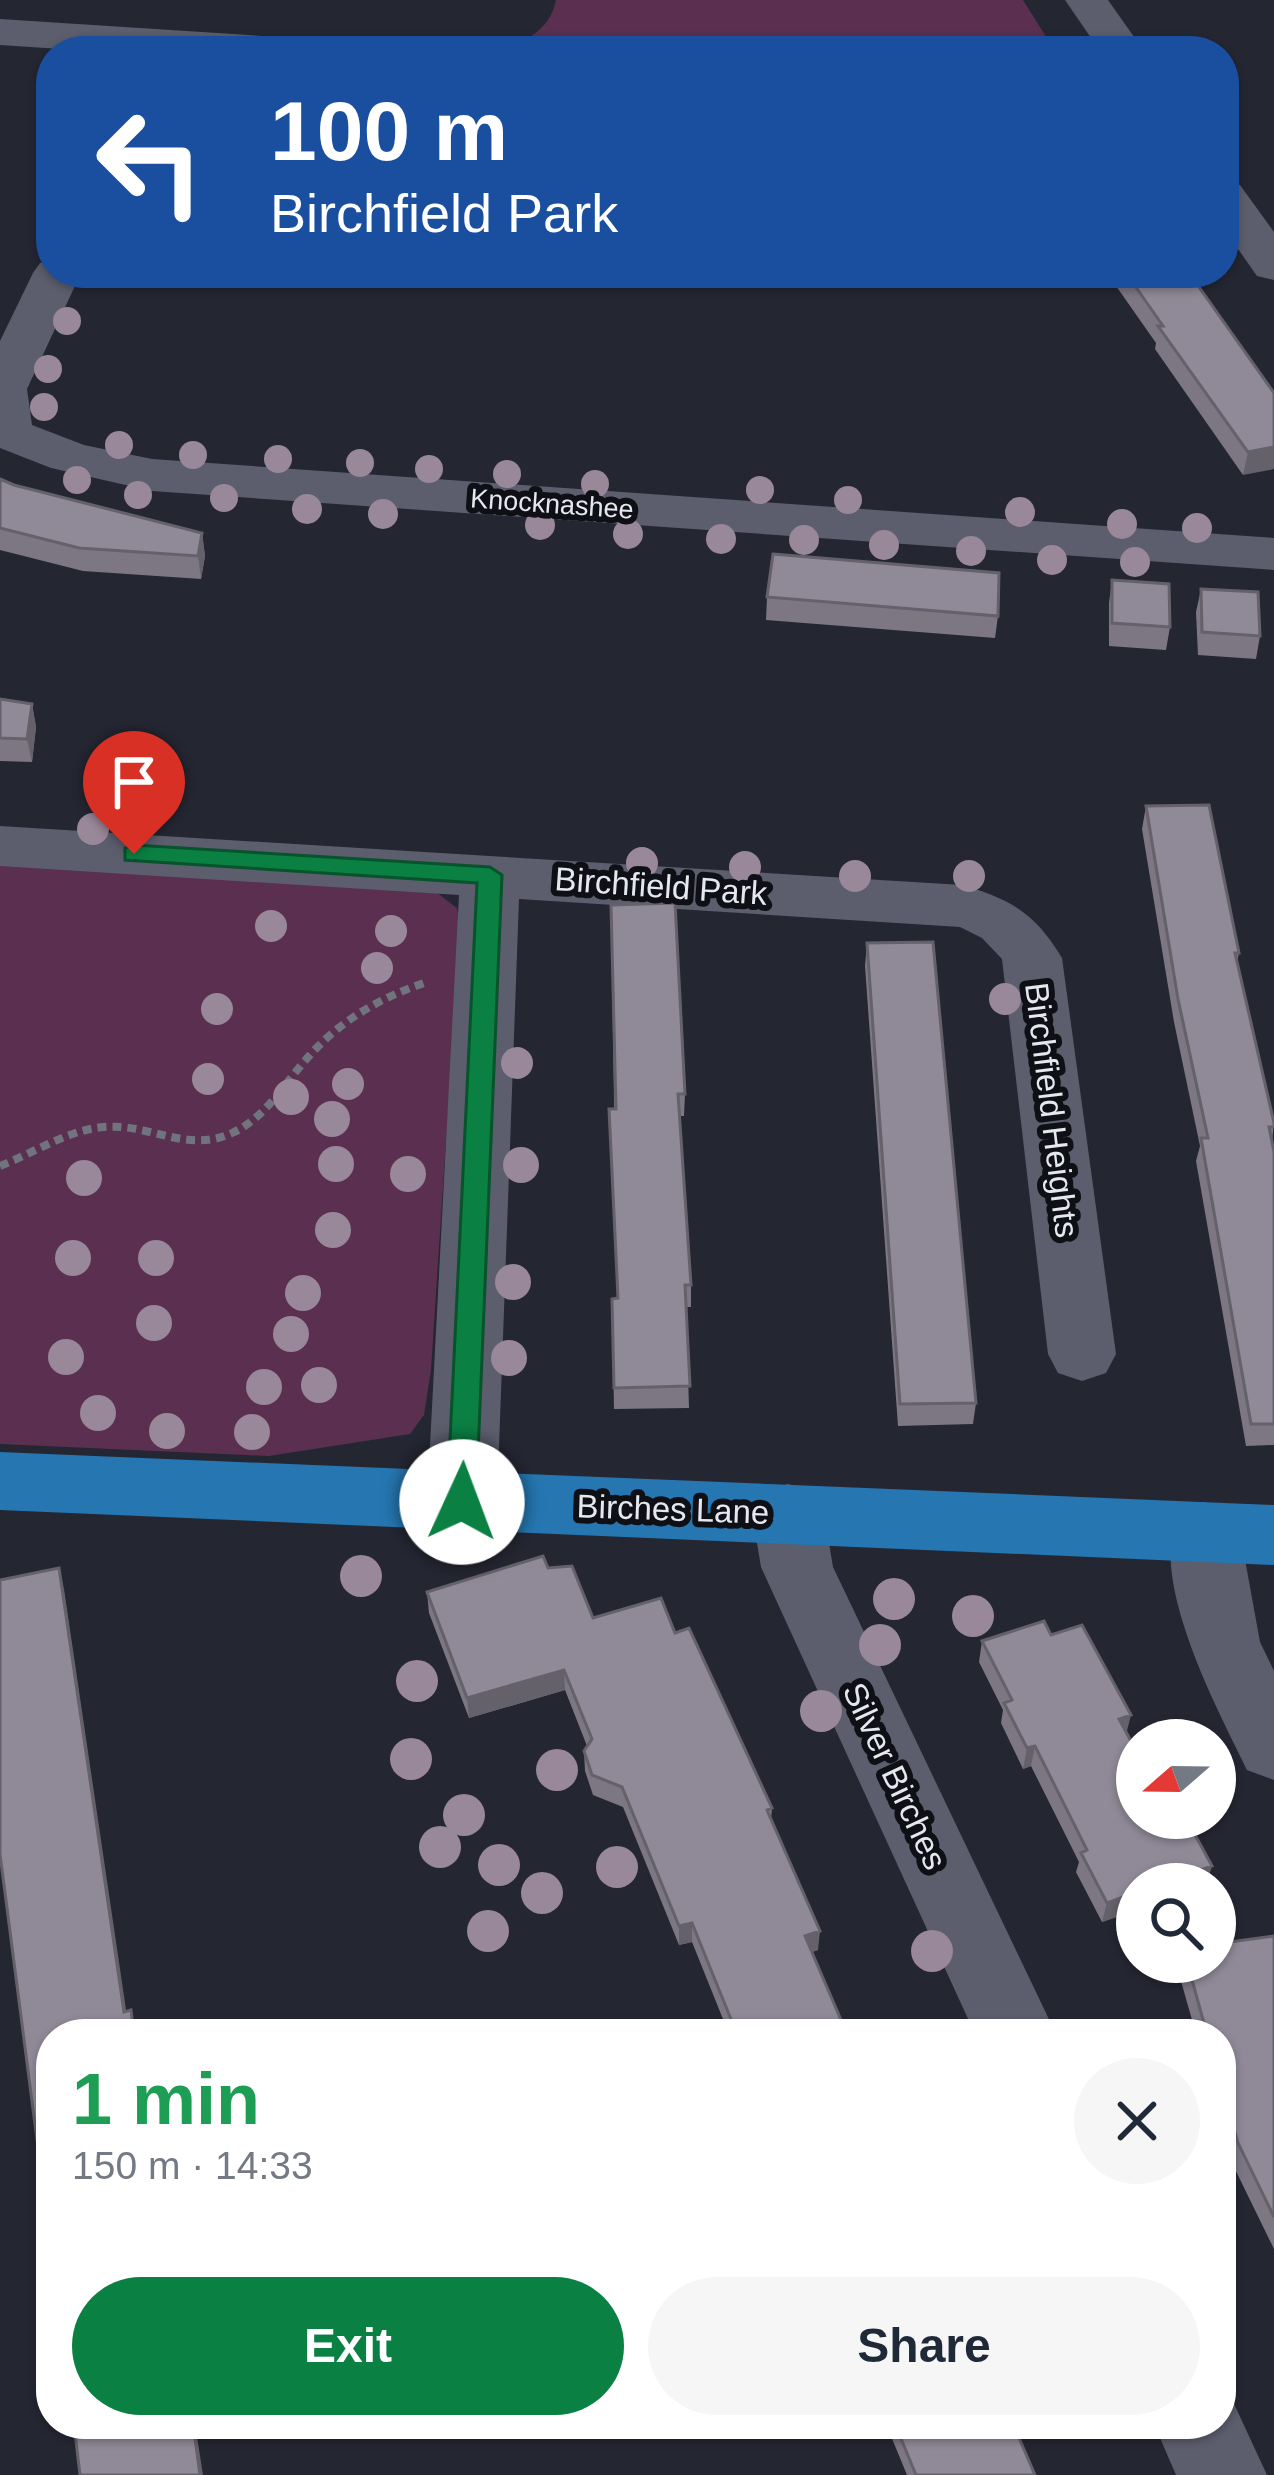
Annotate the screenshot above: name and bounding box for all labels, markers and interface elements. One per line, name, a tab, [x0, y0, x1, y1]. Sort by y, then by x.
icon: left	[72, 84, 228, 240]
text: 100 m	[270, 84, 508, 178]
text: Birchfield Park	[270, 183, 618, 243]
street label: Knocknashee	[469, 483, 635, 525]
pin	[83, 731, 185, 854]
icon: arrive	[101, 749, 167, 815]
street label: Birchfield Park	[554, 860, 769, 912]
street label: Birchfield Heights	[1018, 980, 1086, 1240]
position arrow	[399, 1439, 525, 1565]
street label: Birches Lane	[576, 1487, 770, 1531]
street label: Silver Birches	[836, 1677, 954, 1875]
north arrow	[1116, 1719, 1236, 1839]
map controls	[1116, 1719, 1236, 1983]
button: search	[1116, 1863, 1236, 1983]
button: close	[1074, 2058, 1200, 2184]
text: 1 min	[72, 2059, 260, 2139]
text: 150 m · 14:33	[72, 2144, 313, 2187]
button: Exit	[72, 2277, 624, 2415]
button: Share	[648, 2277, 1200, 2415]

